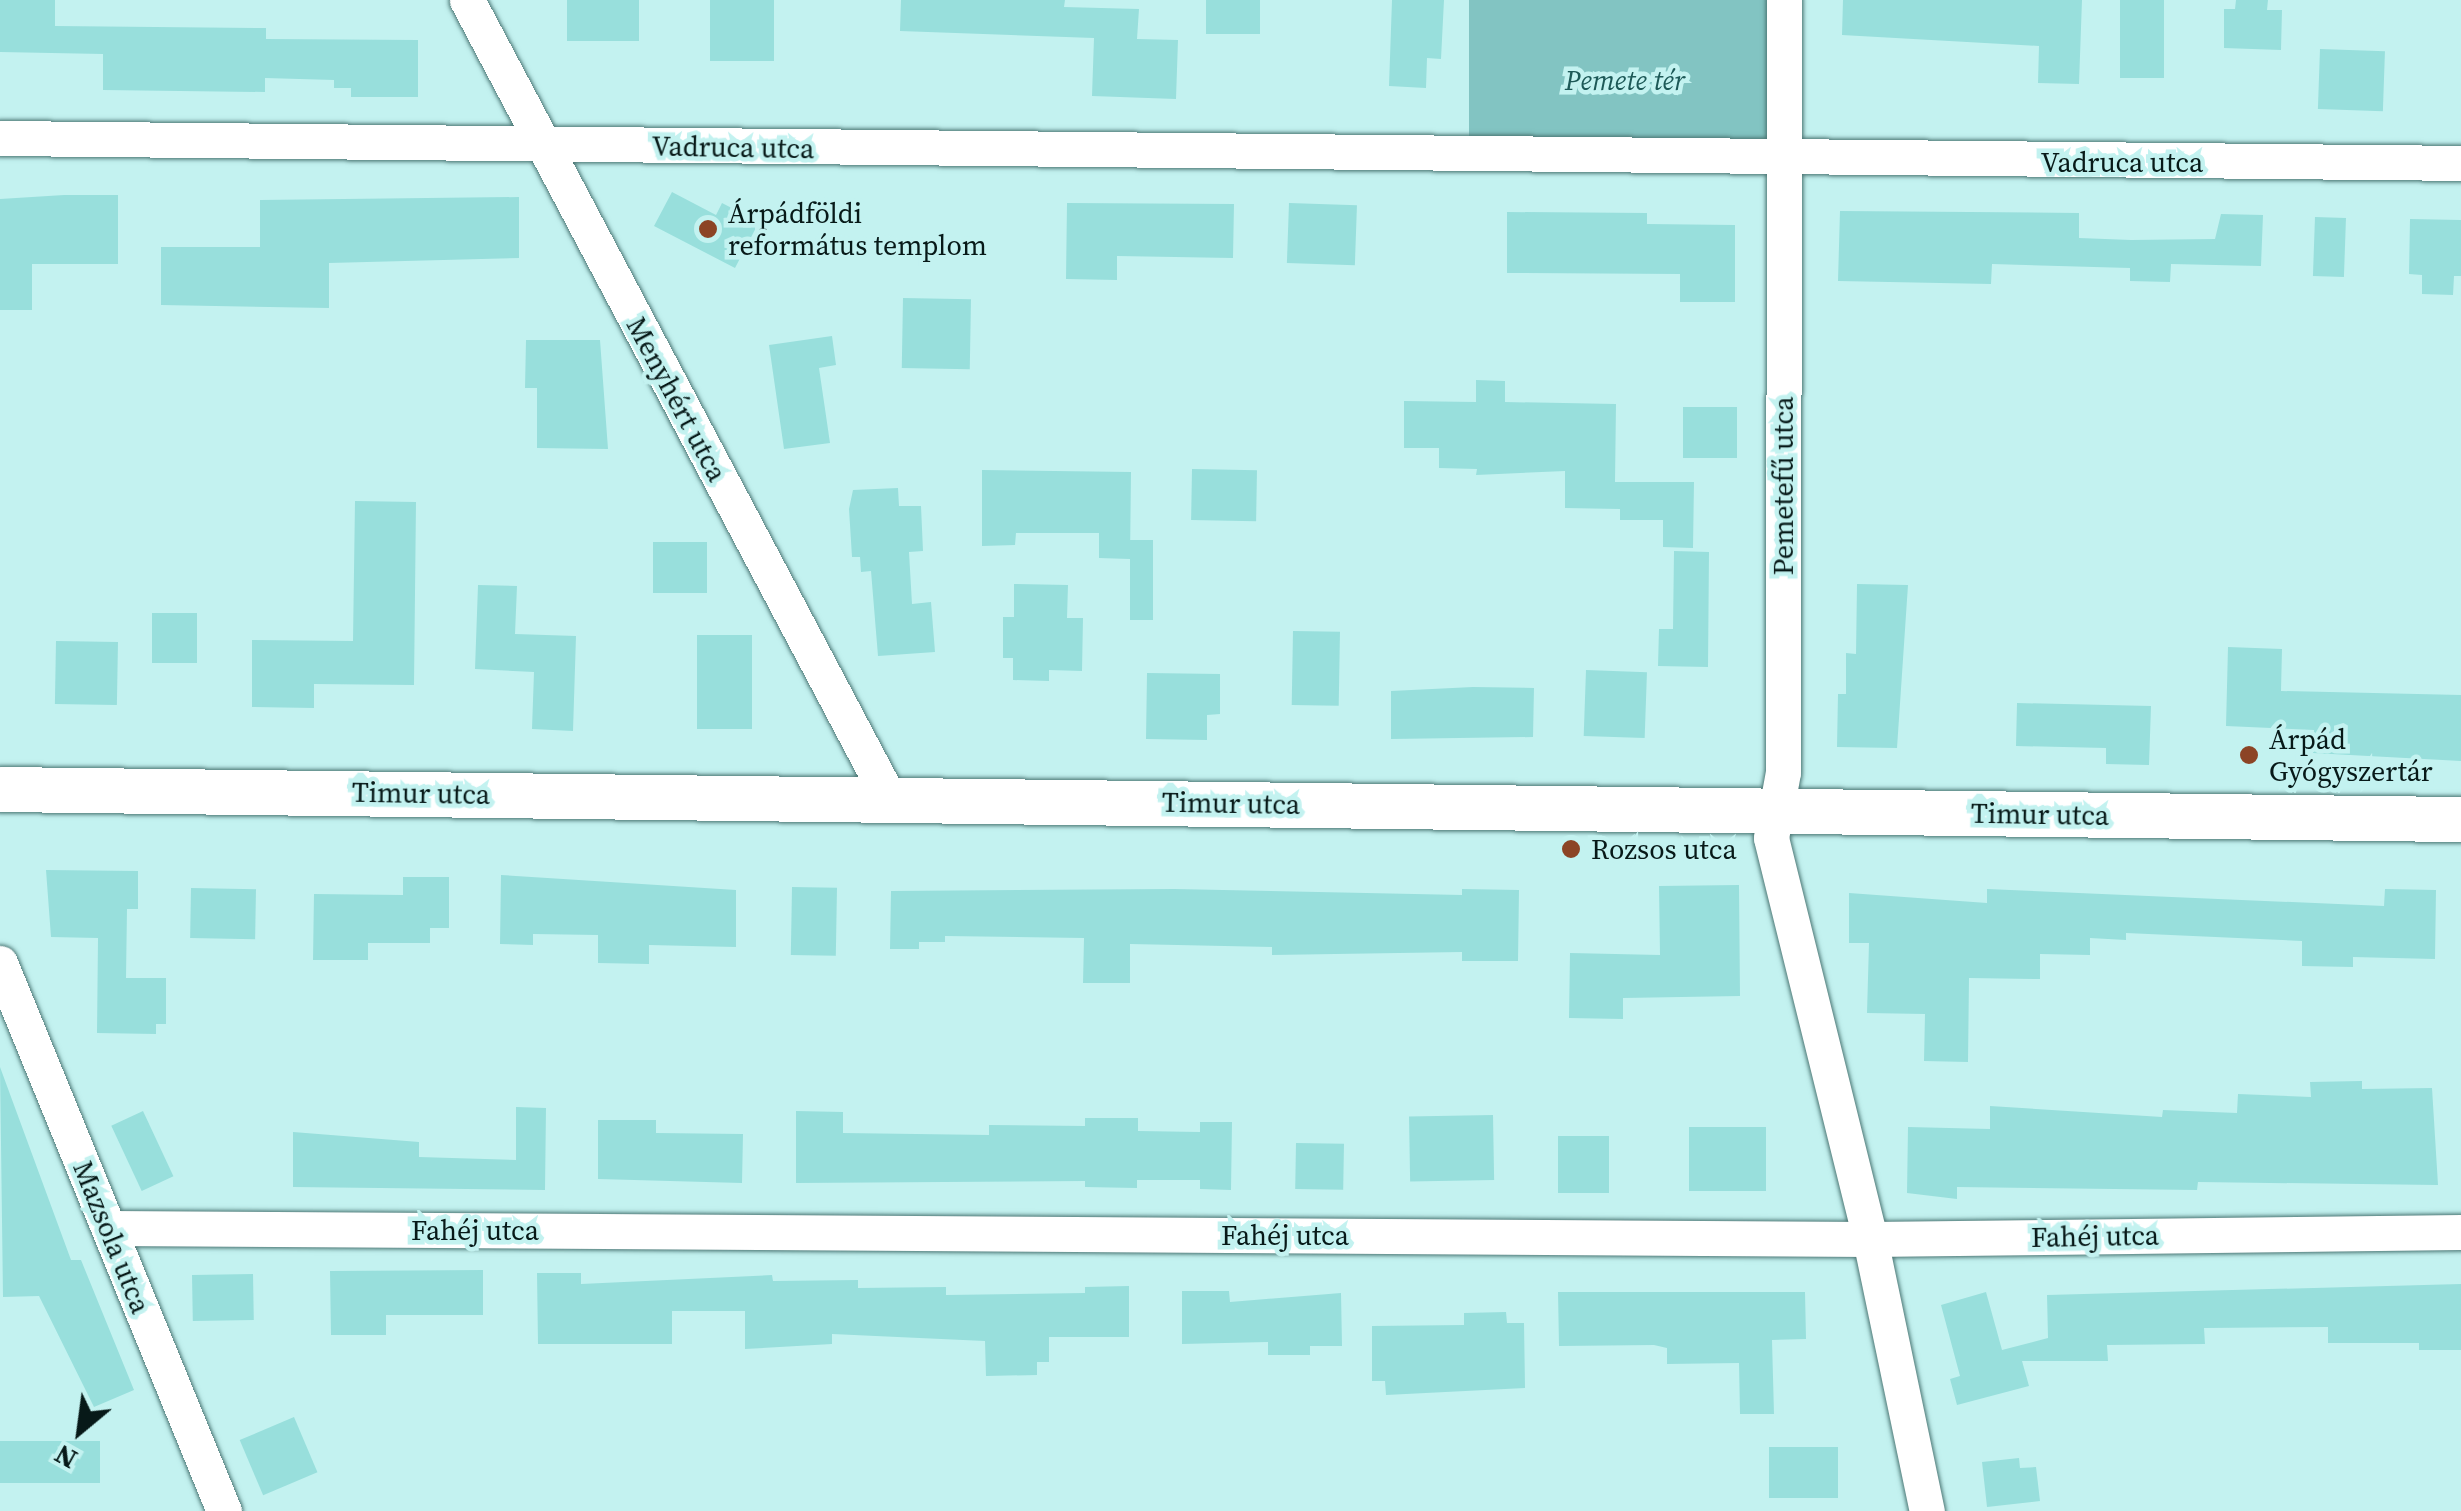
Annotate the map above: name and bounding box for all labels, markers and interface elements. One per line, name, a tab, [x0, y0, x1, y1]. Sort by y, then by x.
park label: Pemete tér	[1565, 63, 1685, 97]
street label: Vadruca utca	[652, 129, 814, 165]
street label: Vadruca utca	[2041, 145, 2203, 179]
place label: Árpádföldi református templom	[728, 196, 987, 262]
marker: Árpádföldi református templom	[697, 218, 719, 240]
street label: Menyhért utca	[620, 311, 734, 487]
street label: Pemetefű utca	[1766, 397, 1800, 575]
place label: Árpád Gyógyszertár	[2269, 722, 2433, 788]
marker: Árpád Gyógyszertár	[2238, 744, 2260, 766]
street label: Timur utca	[352, 775, 490, 811]
street label: Timur utca	[1162, 785, 1300, 821]
street label: Timur utca	[1971, 796, 2109, 832]
place label: Rozsos utca	[1591, 832, 1737, 866]
marker: Rozsos utca	[1560, 838, 1582, 860]
street label: Mazsola utca	[66, 1156, 158, 1318]
street label: Fahéj utca	[411, 1213, 539, 1247]
street label: Fahéj utca	[1221, 1218, 1349, 1252]
street label: Fahéj utca	[2031, 1218, 2159, 1254]
north arrow	[30, 1381, 130, 1481]
text: N	[47, 1436, 84, 1479]

